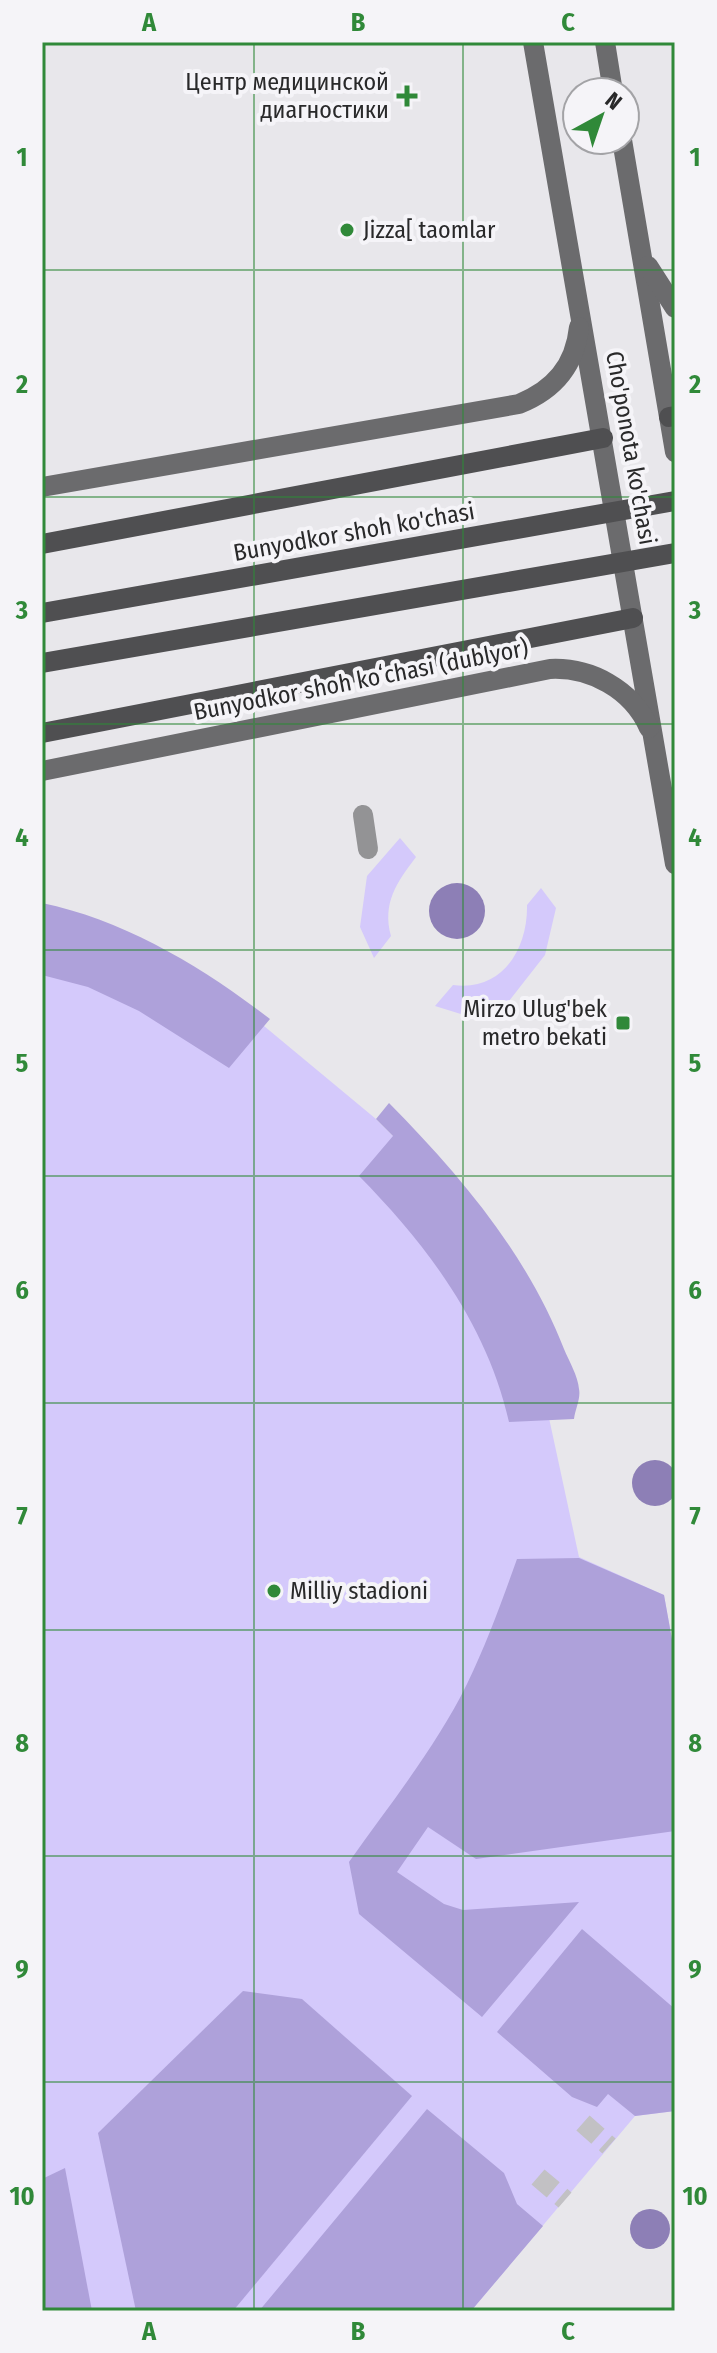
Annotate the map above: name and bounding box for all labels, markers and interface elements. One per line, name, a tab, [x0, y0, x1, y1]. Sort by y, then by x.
text: A	[141, 7, 157, 38]
text: B	[351, 7, 366, 38]
text: C	[561, 7, 575, 38]
place label: Центр медицинской диагностики	[185, 68, 389, 124]
north arrow	[561, 76, 641, 156]
marker: Центр медицинской диагностики	[396, 85, 418, 107]
text: N	[600, 86, 627, 116]
text: 1	[17, 142, 28, 173]
text: 1	[690, 142, 701, 173]
place label: Jizza[ taomlar	[363, 216, 496, 244]
marker: Jizza[ taomlar	[338, 221, 356, 239]
street label: Cho'ponota ko'chasi	[600, 349, 662, 547]
text: 2	[15, 369, 28, 400]
text: 2	[688, 369, 701, 400]
street label: Bunyodkor shoh ko'chasi	[231, 497, 477, 567]
text: 3	[15, 595, 28, 626]
text: 3	[688, 595, 701, 626]
street label: Bunyodkor shoh koʻchasi (dublyor)	[191, 634, 531, 726]
text: 4	[15, 822, 29, 853]
text: 4	[688, 822, 702, 853]
place label: Mirzo Ulug'bek metro bekati	[463, 995, 608, 1051]
marker: Mirzo Ulug'bek metro bekati	[614, 1014, 632, 1032]
text: 5	[16, 1048, 29, 1079]
text: 5	[689, 1048, 702, 1079]
text: 6	[15, 1275, 29, 1306]
text: 6	[688, 1275, 702, 1306]
text: 7	[16, 1501, 28, 1532]
text: 7	[689, 1501, 701, 1532]
place label: Milliy stadioni	[290, 1577, 428, 1605]
marker: Milliy stadioni	[265, 1582, 283, 1600]
text: 8	[15, 1728, 29, 1759]
text: 8	[688, 1728, 702, 1759]
text: 9	[15, 1954, 29, 1985]
text: 9	[688, 1954, 702, 1985]
text: 10	[9, 2181, 35, 2212]
text: 10	[682, 2181, 708, 2212]
text: A	[141, 2316, 157, 2347]
text: B	[351, 2316, 366, 2347]
text: C	[561, 2316, 575, 2347]

